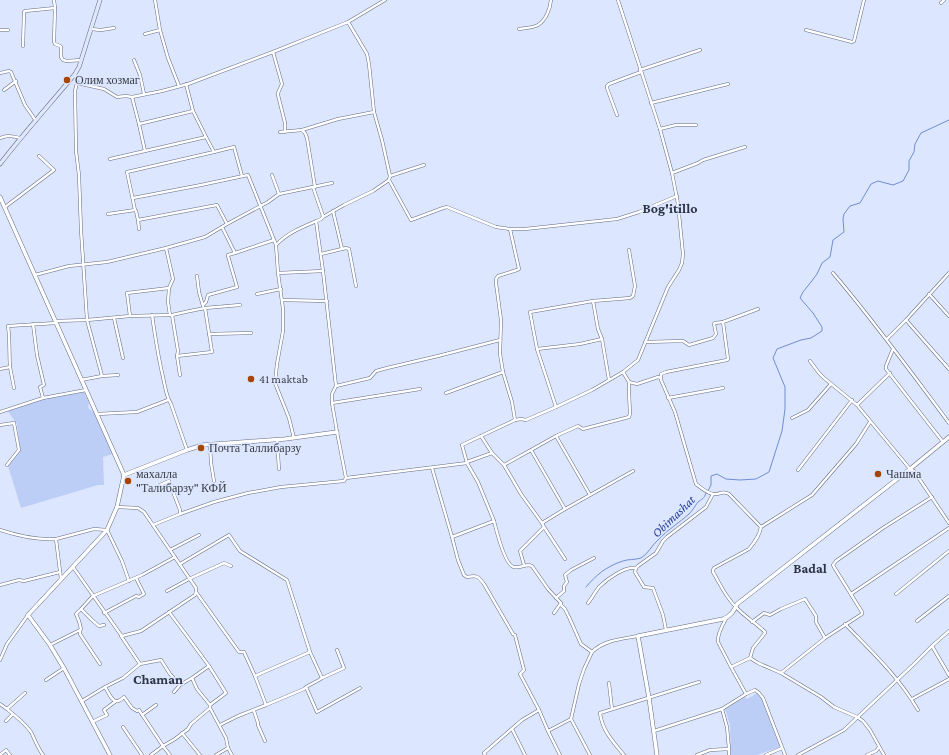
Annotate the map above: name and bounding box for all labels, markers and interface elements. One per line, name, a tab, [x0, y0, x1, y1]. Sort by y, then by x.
place label: Олим хозмаг	[75, 73, 140, 87]
marker: Олим хозмаг	[62, 75, 72, 85]
district label: Bog'itillo	[642, 200, 698, 216]
place label: 41 maktab	[259, 372, 308, 386]
marker: 41 maktab	[246, 374, 256, 384]
place label: Почта Таллибарзу	[209, 441, 301, 455]
marker: Почта Таллибарзу	[196, 443, 206, 453]
place label: махалла "Талибарзу" КФЙ	[136, 467, 227, 495]
place label: Чашма	[886, 467, 922, 481]
marker: Чашма	[873, 469, 883, 479]
marker: махалла "Талибарзу" КФЙ	[123, 476, 133, 486]
water label: Obimashat	[649, 492, 698, 540]
district label: Badal	[793, 560, 827, 576]
district label: Chaman	[133, 671, 183, 687]

